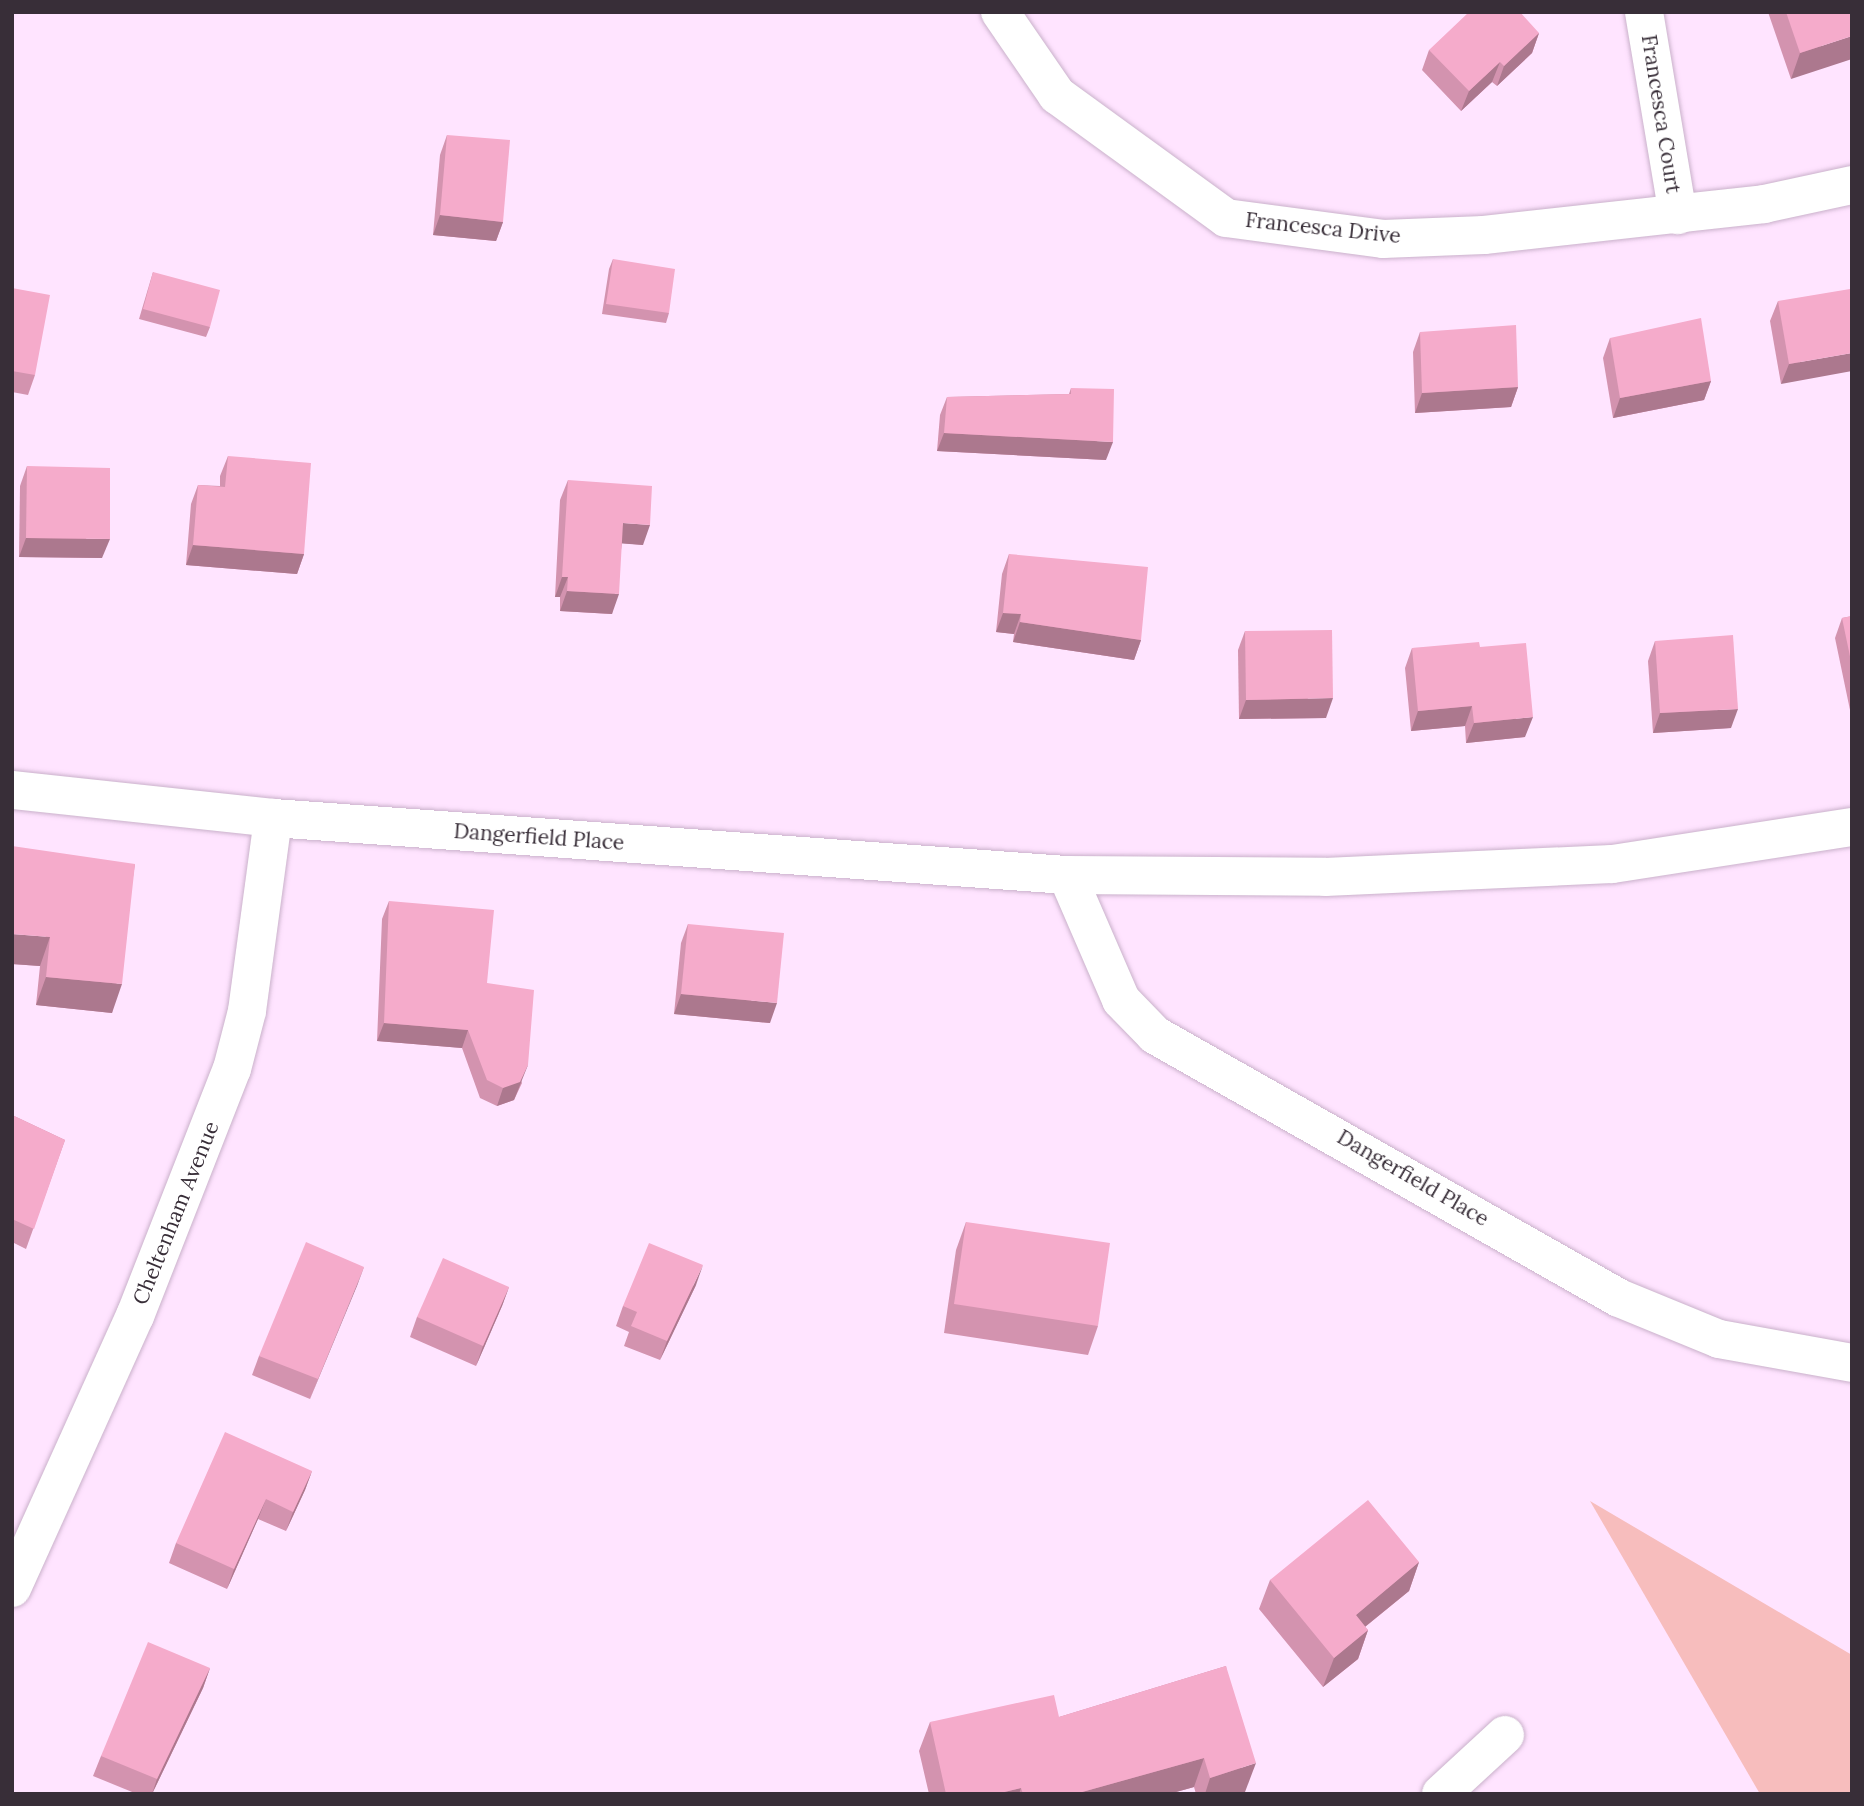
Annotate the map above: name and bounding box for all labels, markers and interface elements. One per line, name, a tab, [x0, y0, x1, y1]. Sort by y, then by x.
street label: Francesca Court	[1636, 33, 1686, 195]
street label: Francesca Drive	[1244, 207, 1402, 249]
street label: Dangerfield Place	[453, 818, 625, 856]
street label: Cheltenham Avenue	[128, 1118, 224, 1308]
street label: Dangerfield Place	[1333, 1124, 1493, 1232]

